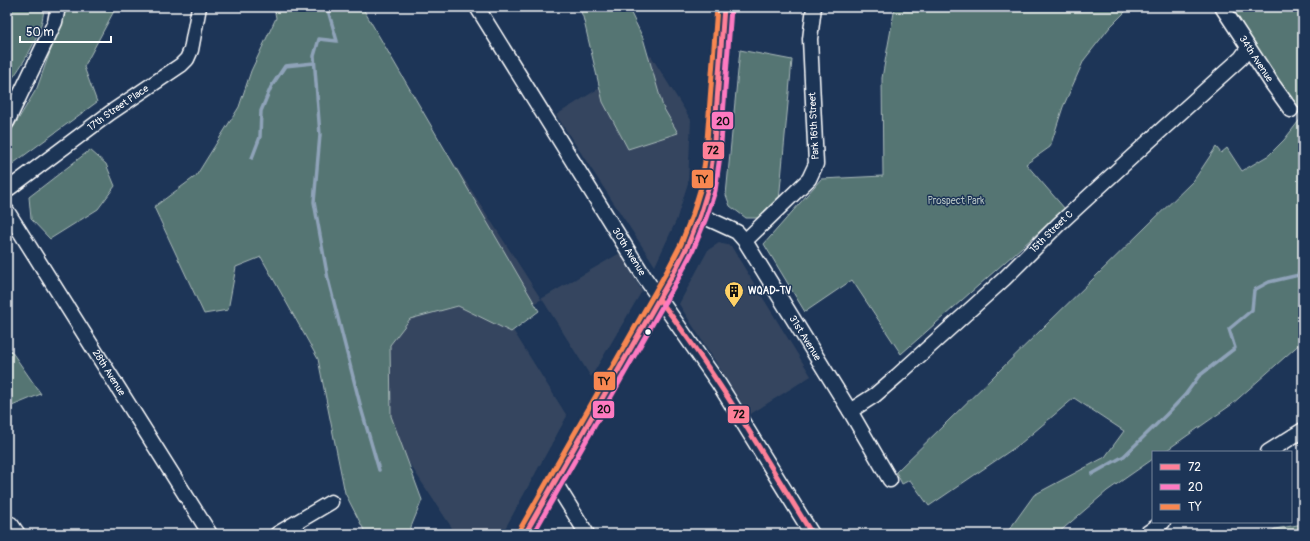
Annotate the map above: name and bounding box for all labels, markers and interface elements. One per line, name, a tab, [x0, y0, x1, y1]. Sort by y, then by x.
scale bar	[20, 18, 111, 44]
text: 50 m	[26, 25, 54, 40]
street label: 34th Avenue	[1236, 33, 1276, 84]
street label: 17th Street Place	[85, 83, 151, 134]
street label: Park 16th Street	[806, 91, 822, 160]
line badge: 20	[711, 111, 734, 130]
text: 20	[716, 115, 730, 128]
line badge: 72	[702, 141, 725, 160]
text: 72	[707, 144, 719, 157]
line badge: TY	[691, 169, 714, 189]
text: TY	[695, 173, 709, 186]
park label: Prospect Park	[928, 195, 985, 207]
street label: 15th Street C	[1027, 208, 1076, 256]
street label: 30th Avenue	[609, 226, 648, 278]
building icon: WQAD-TV	[723, 280, 745, 308]
place label: WQAD-TV	[748, 285, 791, 297]
street label: 31st Avenue	[787, 313, 824, 363]
unlabelled marker	[643, 327, 653, 337]
street label: 28th Avenue	[90, 347, 128, 398]
line badge: TY	[593, 371, 616, 391]
text: TY	[597, 375, 611, 388]
line badge: 20	[592, 400, 615, 419]
text: 20	[597, 403, 611, 416]
line badge: 72	[727, 405, 750, 424]
text: 72	[733, 408, 745, 421]
legend	[1152, 451, 1292, 523]
text: 72	[1188, 460, 1201, 475]
text: 20	[1188, 480, 1203, 495]
text: TY	[1188, 500, 1202, 515]

